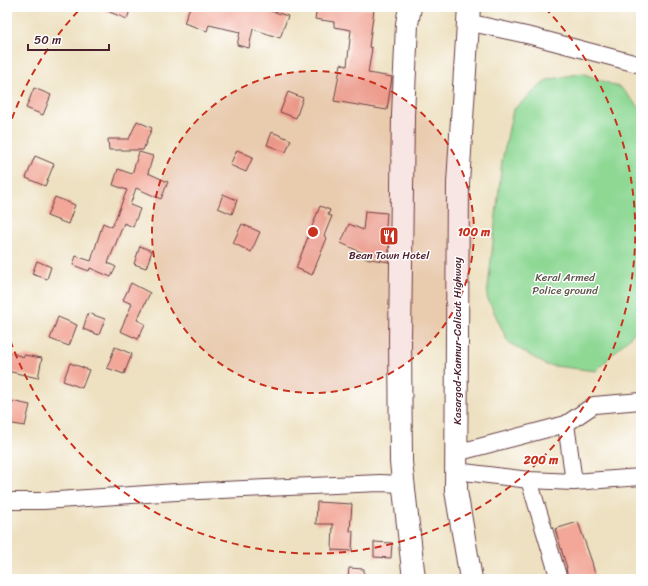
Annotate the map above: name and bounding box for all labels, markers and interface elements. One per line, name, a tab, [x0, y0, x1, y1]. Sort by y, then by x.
scale bar	[28, 26, 109, 52]
text: 50 m	[34, 29, 61, 51]
text: 100 m	[458, 221, 491, 243]
centre of rings	[306, 225, 320, 239]
restaurant icon: Bean Town Hotel	[378, 225, 400, 247]
place label: Bean Town Hotel	[349, 246, 430, 265]
street label: Kasargod-Kannur-Calicut Highway	[448, 257, 467, 425]
park label: Keral Armed Police ground	[532, 268, 599, 300]
text: 200 m	[523, 449, 559, 471]

